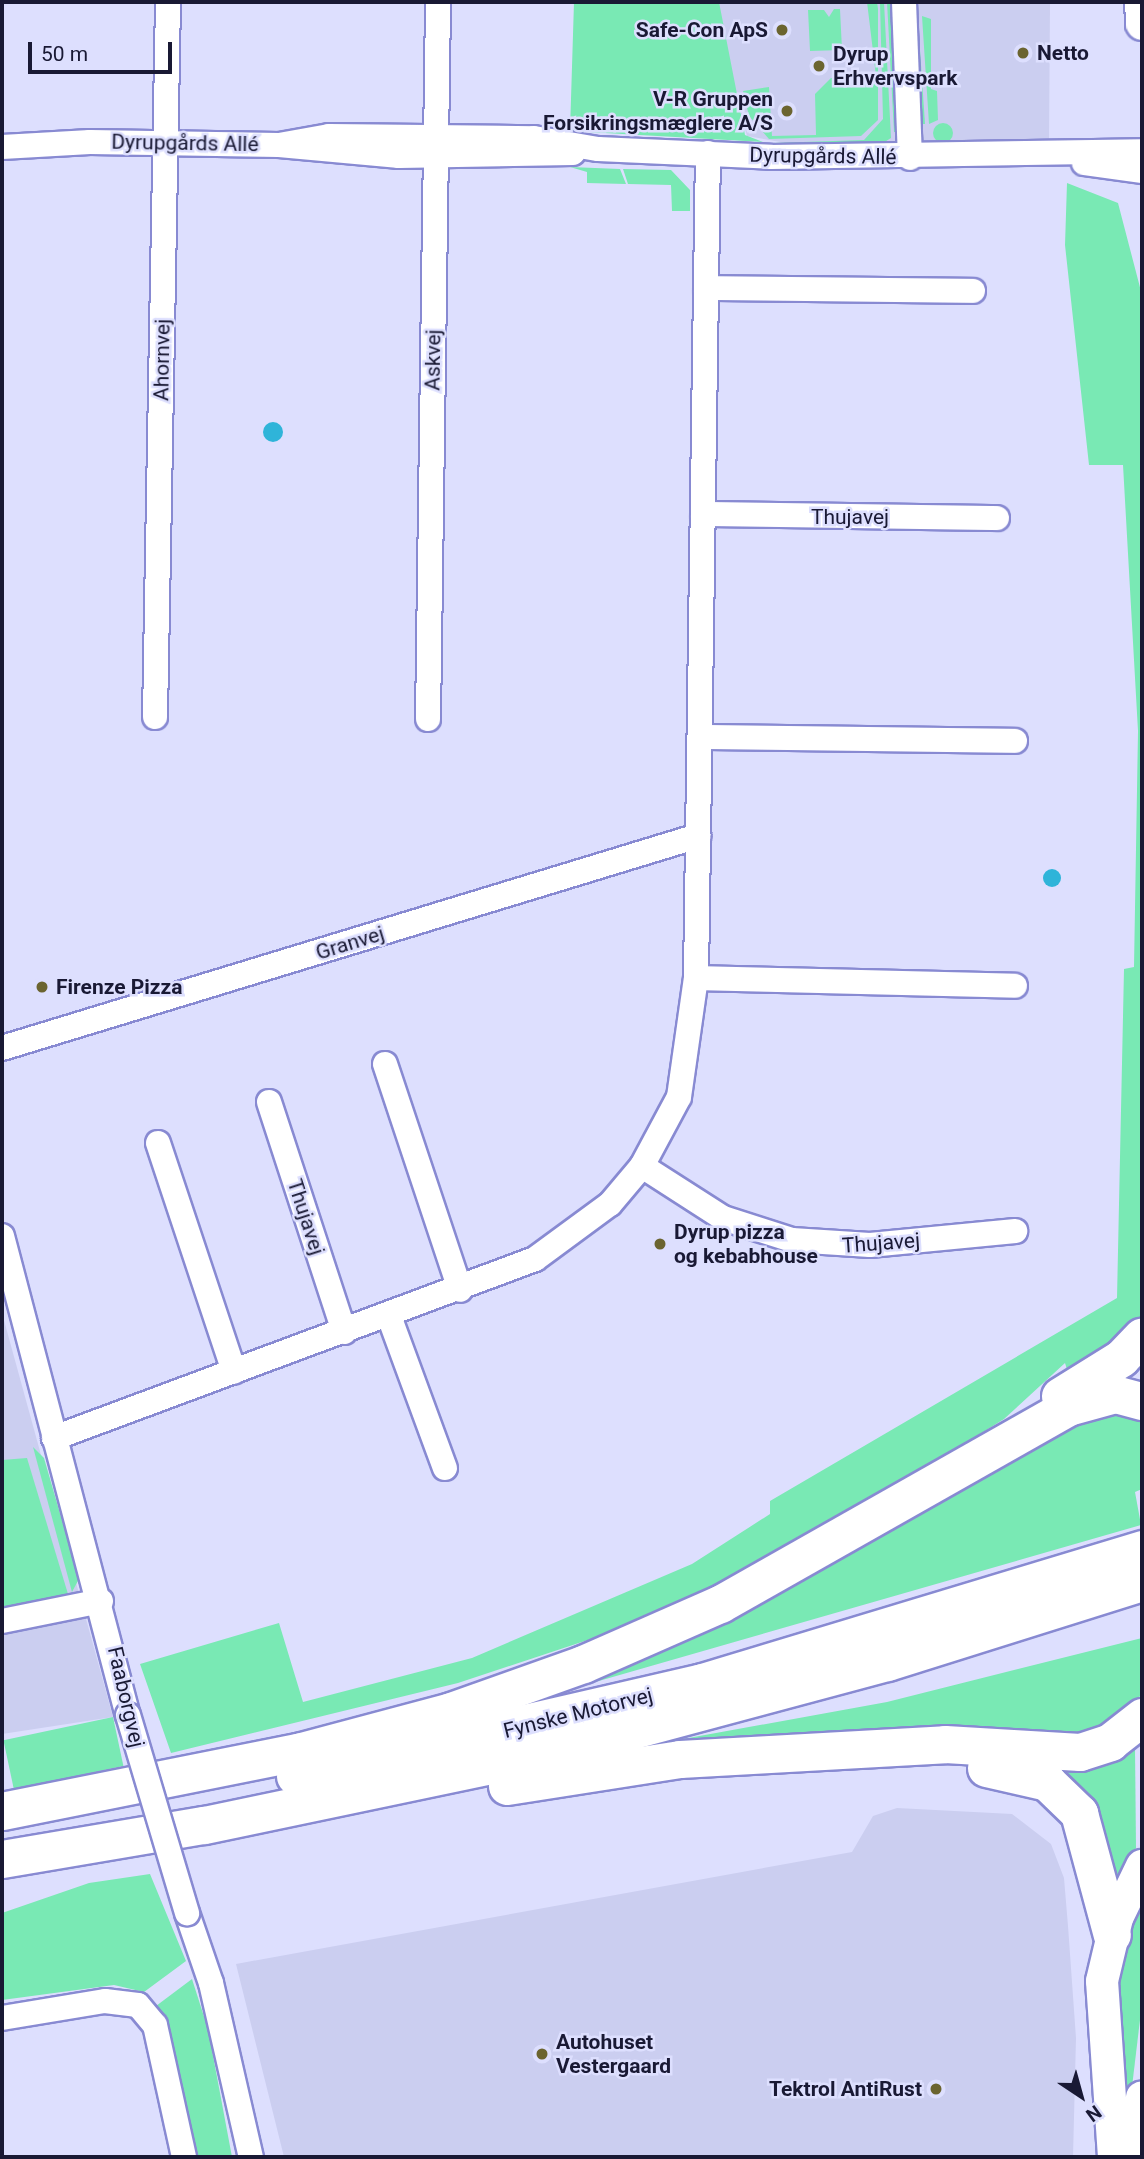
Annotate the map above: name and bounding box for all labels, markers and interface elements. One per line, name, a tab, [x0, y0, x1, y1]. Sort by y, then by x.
place label: Safe-Con ApS	[636, 17, 768, 43]
marker: Safe-Con ApS	[774, 22, 790, 38]
scale bar	[32, 28, 175, 72]
place label: Netto	[1037, 40, 1089, 66]
place label: Dyrup Erhvervspark	[833, 41, 957, 91]
text: 50 m	[41, 42, 88, 66]
marker: Netto	[1015, 45, 1031, 61]
marker: Dyrup Erhvervspark	[811, 58, 827, 74]
place label: V-R Gruppen Forsikringsmæglere A/S	[543, 86, 773, 136]
marker: V-R Gruppen Forsikringsmæglere A/S	[779, 103, 795, 119]
street label: Dyrupgårds Allé	[111, 129, 259, 157]
street label: Dyrupgårds Allé	[749, 142, 897, 170]
street label: Ahornvej	[149, 319, 175, 401]
street label: Askvej	[420, 329, 446, 391]
street label: Thujavej	[811, 504, 889, 530]
street label: Granvej	[313, 921, 387, 965]
place label: Firenze Pizza	[56, 974, 182, 1000]
marker: Firenze Pizza	[34, 979, 50, 995]
street label: Thujavej	[282, 1176, 330, 1258]
place label: Dyrup pizza og kebabhouse	[674, 1219, 818, 1269]
street label: Thujavej	[841, 1228, 921, 1258]
marker: Dyrup pizza og kebabhouse	[652, 1236, 668, 1252]
street label: Faaborgvej	[102, 1644, 150, 1750]
street label: Fynske Motorvej	[501, 1682, 655, 1744]
place label: Autohuset Vestergaard	[556, 2029, 671, 2079]
marker: Autohuset Vestergaard	[534, 2046, 550, 2062]
north arrow	[1046, 2061, 1116, 2131]
place label: Tektrol AntiRust	[769, 2076, 922, 2102]
marker: Tektrol AntiRust	[928, 2081, 944, 2097]
text: N	[1081, 2100, 1106, 2127]

